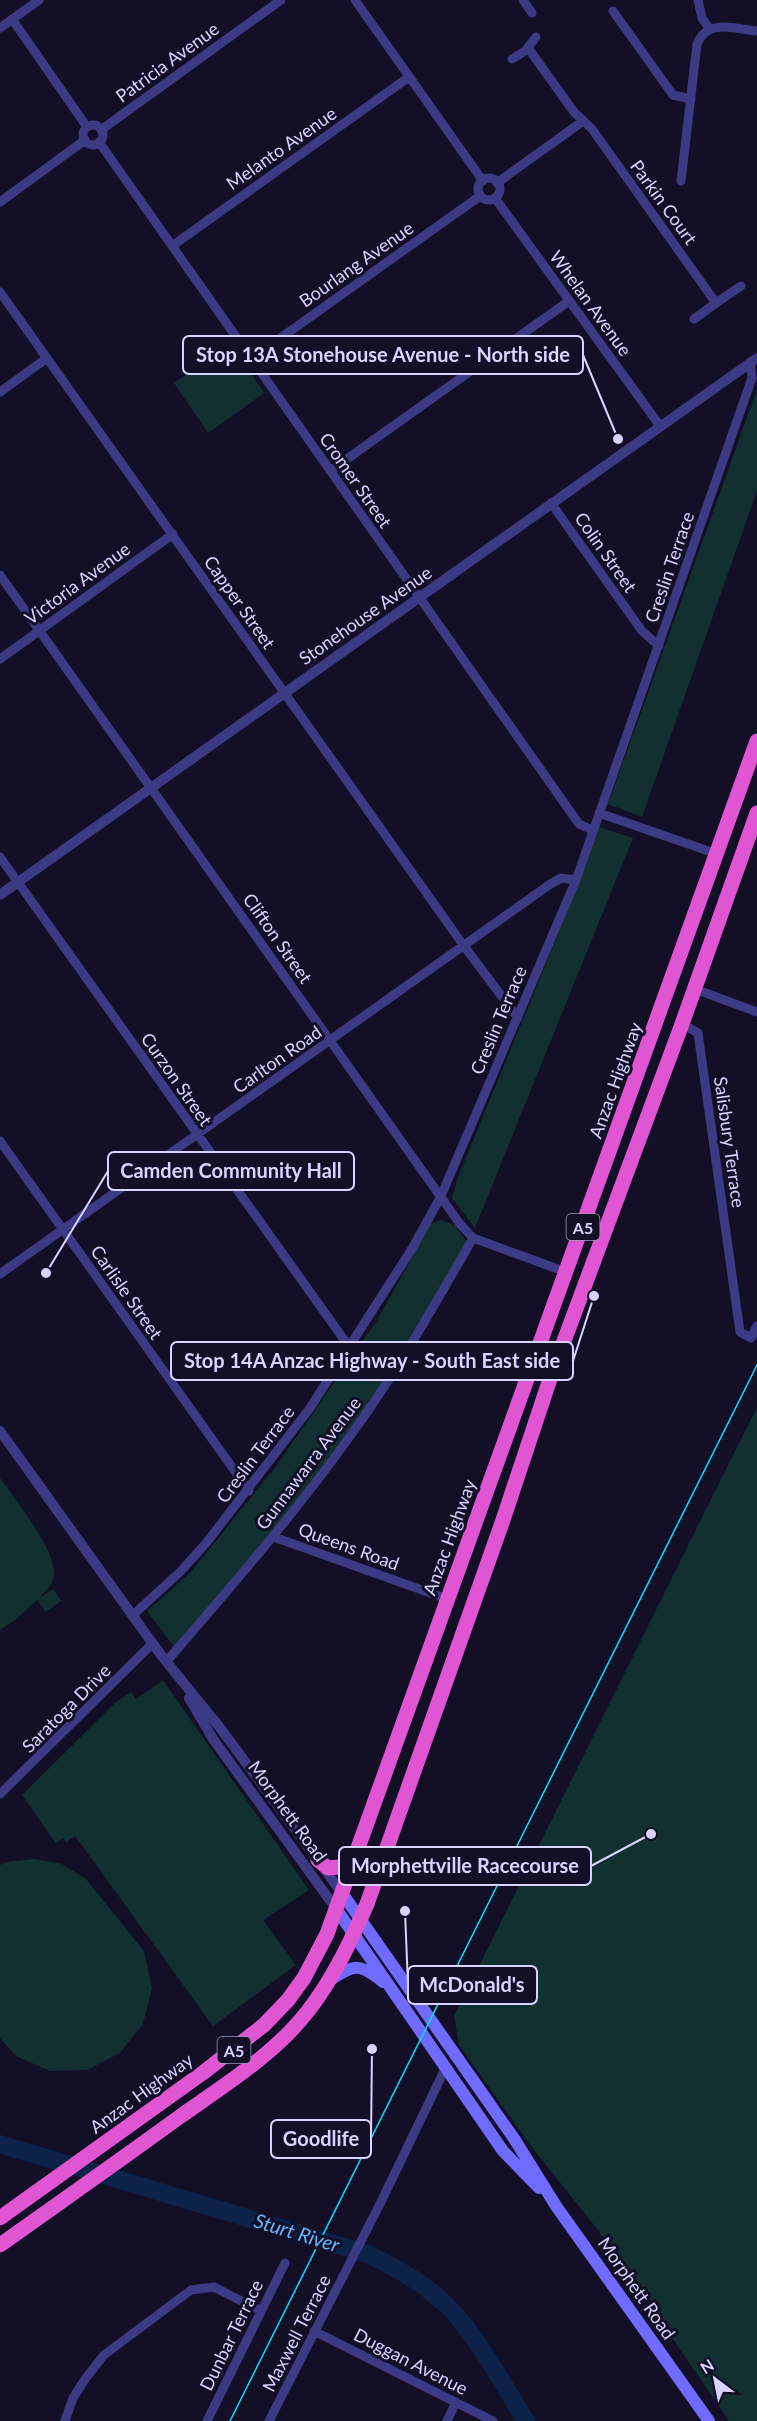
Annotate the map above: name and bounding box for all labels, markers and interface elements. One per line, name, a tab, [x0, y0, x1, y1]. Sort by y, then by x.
street label: Patricia Avenue	[111, 17, 223, 107]
street label: Melanto Avenue	[222, 102, 340, 194]
street label: Parkin Court	[626, 155, 702, 249]
street label: Bourlang Avenue	[295, 216, 417, 312]
street label: Whelan Avenue	[545, 246, 637, 360]
callout: Stop 13A Stonehouse Avenue - North side	[183, 336, 583, 374]
text: Stop 13A Stonehouse Avenue - North side	[196, 342, 570, 366]
street label: Cromer Street	[315, 428, 397, 532]
street label: Colin Street	[570, 508, 642, 597]
street label: Creslin Terrace	[640, 509, 698, 625]
street label: Victoria Avenue	[20, 537, 134, 629]
street label: Capper Street	[200, 551, 281, 653]
street label: Stonehouse Avenue	[295, 561, 435, 669]
street label: Clifton Street	[239, 889, 317, 988]
street label: Creslin Terrace	[465, 962, 531, 1078]
street label: Anzac Highway	[584, 1018, 646, 1141]
street label: Carlton Road	[229, 1020, 325, 1098]
street label: Curzon Street	[137, 1028, 217, 1130]
street label: Salisbury Terrace	[710, 1075, 750, 1209]
callout: Camden Community Hall	[108, 1152, 354, 1190]
text: Camden Community Hall	[120, 1158, 342, 1182]
road number: A5	[566, 1214, 600, 1240]
street label: Carlisle Street	[87, 1241, 168, 1344]
callout: Stop 14A Anzac Highway - South East side	[171, 1342, 573, 1380]
text: Stop 14A Anzac Highway - South East side	[184, 1348, 560, 1372]
street label: Gunnawarra Avenue	[251, 1392, 365, 1534]
street label: Creslin Terrace	[211, 1401, 299, 1507]
street label: Anzac Highway	[418, 1475, 480, 1598]
street label: Queens Road	[296, 1518, 402, 1574]
street label: Saratoga Drive	[17, 1659, 115, 1757]
street label: Morphett Road	[244, 1756, 332, 1866]
callout: Morphettville Racecourse	[339, 1847, 591, 1885]
text: Morphettville Racecourse	[351, 1853, 579, 1877]
callout: McDonald's	[408, 1966, 537, 2004]
text: McDonald's	[419, 1972, 525, 1996]
road number: A5	[218, 2037, 250, 2063]
street label: Anzac Highway	[85, 2048, 197, 2138]
callout: Goodlife	[271, 2120, 371, 2158]
text: Goodlife	[283, 2126, 359, 2150]
water label: Sturt River	[251, 2208, 344, 2257]
street label: Morphett Road	[594, 2233, 680, 2343]
street label: Maxwell Terrace	[257, 2271, 335, 2395]
street label: Dunbar Terrace	[195, 2276, 267, 2394]
street label: Duggan Avenue	[350, 2323, 472, 2399]
north arrow	[685, 2349, 745, 2409]
text: N	[697, 2355, 717, 2377]

